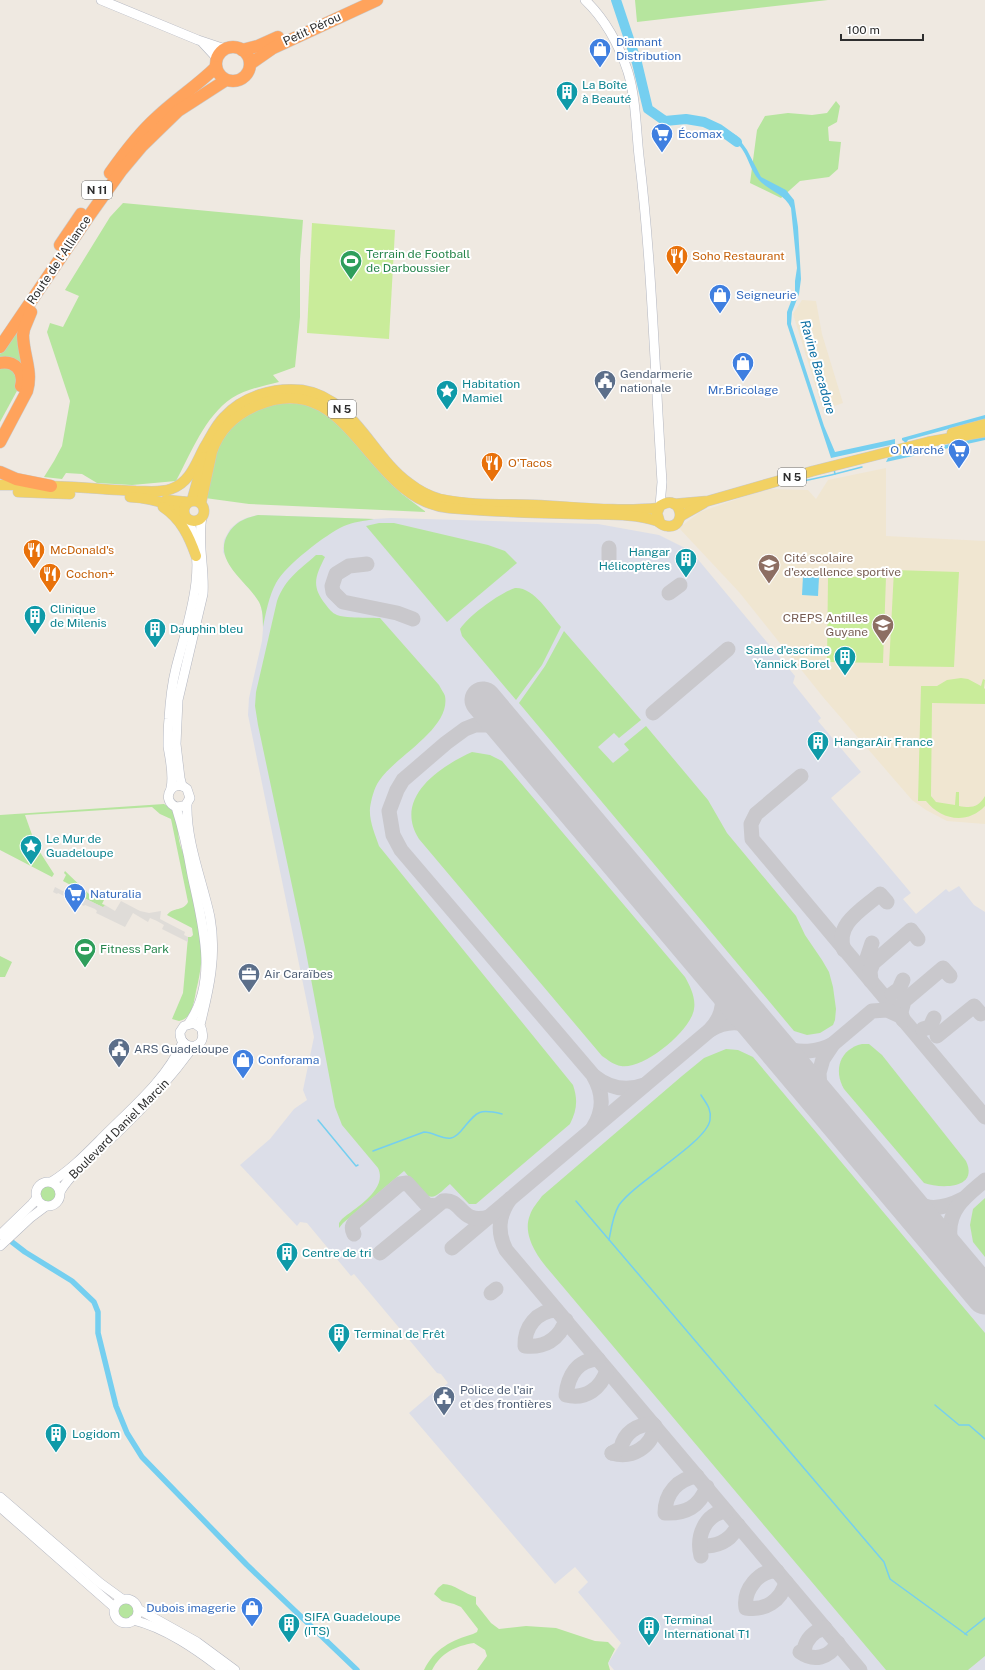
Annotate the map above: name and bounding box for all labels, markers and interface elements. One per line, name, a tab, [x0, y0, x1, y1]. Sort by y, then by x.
street label: Petit Pérou	[281, 10, 343, 48]
scale bar	[841, 16, 923, 42]
text: 100 m	[847, 23, 880, 37]
place label: Diamant Distribution	[616, 35, 681, 63]
shop icon: Diamant Distribution	[587, 36, 613, 69]
place label: La Boîte à Beauté	[582, 78, 631, 106]
building icon: La Boîte à Beauté	[554, 79, 580, 112]
supermarket icon: Écomax	[649, 121, 675, 154]
place label: Écomax	[678, 127, 722, 141]
road number: N 11	[82, 181, 112, 199]
street label: Route de l'Alliance	[24, 213, 94, 307]
restaurant icon: Soho Restaurant	[664, 243, 690, 276]
place label: Terrain de Football de Darboussier	[366, 247, 470, 275]
sports icon: Terrain de Football de Darboussier	[338, 248, 364, 281]
place label: Soho Restaurant	[692, 249, 785, 263]
shop icon: Seigneurie	[707, 282, 733, 315]
place label: Seigneurie	[736, 288, 797, 302]
water label: Ravine Bacadore	[797, 318, 839, 416]
shop icon: Mr.Bricolage	[730, 350, 756, 383]
place label: Gendarmerie nationale	[620, 367, 693, 395]
public building icon: Gendarmerie nationale	[592, 368, 618, 401]
place label: Habitation Mamiel	[462, 377, 520, 405]
place icon: Habitation Mamiel	[434, 378, 460, 411]
place label: Mr.Bricolage	[708, 383, 778, 397]
road number: N 5	[328, 400, 356, 418]
supermarket icon: O Marché	[946, 437, 972, 470]
place label: O Marché	[890, 443, 944, 457]
restaurant icon: O'Tacos	[479, 450, 505, 483]
place label: O'Tacos	[508, 456, 552, 470]
road number: N 5	[778, 468, 806, 486]
restaurant icon: McDonald's	[21, 537, 47, 570]
place label: McDonald's	[50, 543, 114, 557]
place label: Hangar Hélicoptères	[599, 545, 670, 573]
building icon: Hangar Hélicoptères	[673, 546, 699, 579]
place label: Cité scolaire d'excellence sportive	[784, 551, 901, 579]
school or university icon: Cité scolaire d'excellence sportive	[756, 552, 782, 585]
restaurant icon: Cochon+	[37, 561, 63, 594]
place label: Cochon+	[66, 567, 115, 581]
place label: Clinique de Milenis	[50, 602, 107, 630]
building icon: Clinique de Milenis	[22, 603, 48, 636]
place label: CREPS Antilles Guyane	[783, 611, 868, 639]
school or university icon: CREPS Antilles Guyane	[870, 612, 896, 645]
building icon: Dauphin bleu	[142, 616, 168, 649]
place label: Dauphin bleu	[170, 622, 243, 636]
place label: Salle d'escrime Yannick Borel	[746, 643, 830, 671]
building icon: Salle d'escrime Yannick Borel	[832, 644, 858, 677]
building icon: HangarAir France	[805, 729, 831, 762]
place label: HangarAir France	[834, 735, 933, 749]
place label: Le Mur de Guadeloupe	[46, 832, 114, 860]
place icon: Le Mur de Guadeloupe	[18, 833, 44, 866]
supermarket icon: Naturalia	[62, 881, 88, 914]
place label: Naturalia	[90, 887, 141, 901]
sports icon: Fitness Park	[72, 936, 98, 969]
place label: Fitness Park	[100, 942, 169, 956]
office icon: Air Caraïbes	[236, 961, 262, 994]
place label: Air Caraïbes	[264, 967, 333, 981]
public building icon: ARS Guadeloupe	[106, 1036, 132, 1069]
place label: ARS Guadeloupe	[134, 1042, 229, 1056]
shop icon: Conforama	[230, 1047, 256, 1080]
place label: Conforama	[258, 1053, 319, 1067]
street label: Boulevard Daniel Marcin	[66, 1076, 172, 1182]
building icon: Centre de tri	[274, 1240, 300, 1273]
place label: Centre de tri	[302, 1246, 372, 1260]
building icon: Terminal de Frêt	[326, 1321, 352, 1354]
place label: Terminal de Frêt	[354, 1327, 445, 1341]
place label: Police de l'air et des frontières	[460, 1383, 551, 1411]
public building icon: Police de l'air et des frontières	[431, 1384, 457, 1417]
building icon: Logidom	[43, 1421, 69, 1454]
place label: Logidom	[72, 1427, 120, 1441]
shop icon: Dubois imagerie	[239, 1595, 265, 1628]
place label: Dubois imagerie	[146, 1601, 236, 1615]
place label: SIFA Guadeloupe (ITS)	[304, 1610, 401, 1638]
building icon: SIFA Guadeloupe (ITS)	[276, 1611, 302, 1644]
place label: Terminal International T1	[664, 1613, 750, 1641]
building icon: Terminal International T1	[636, 1614, 662, 1647]

